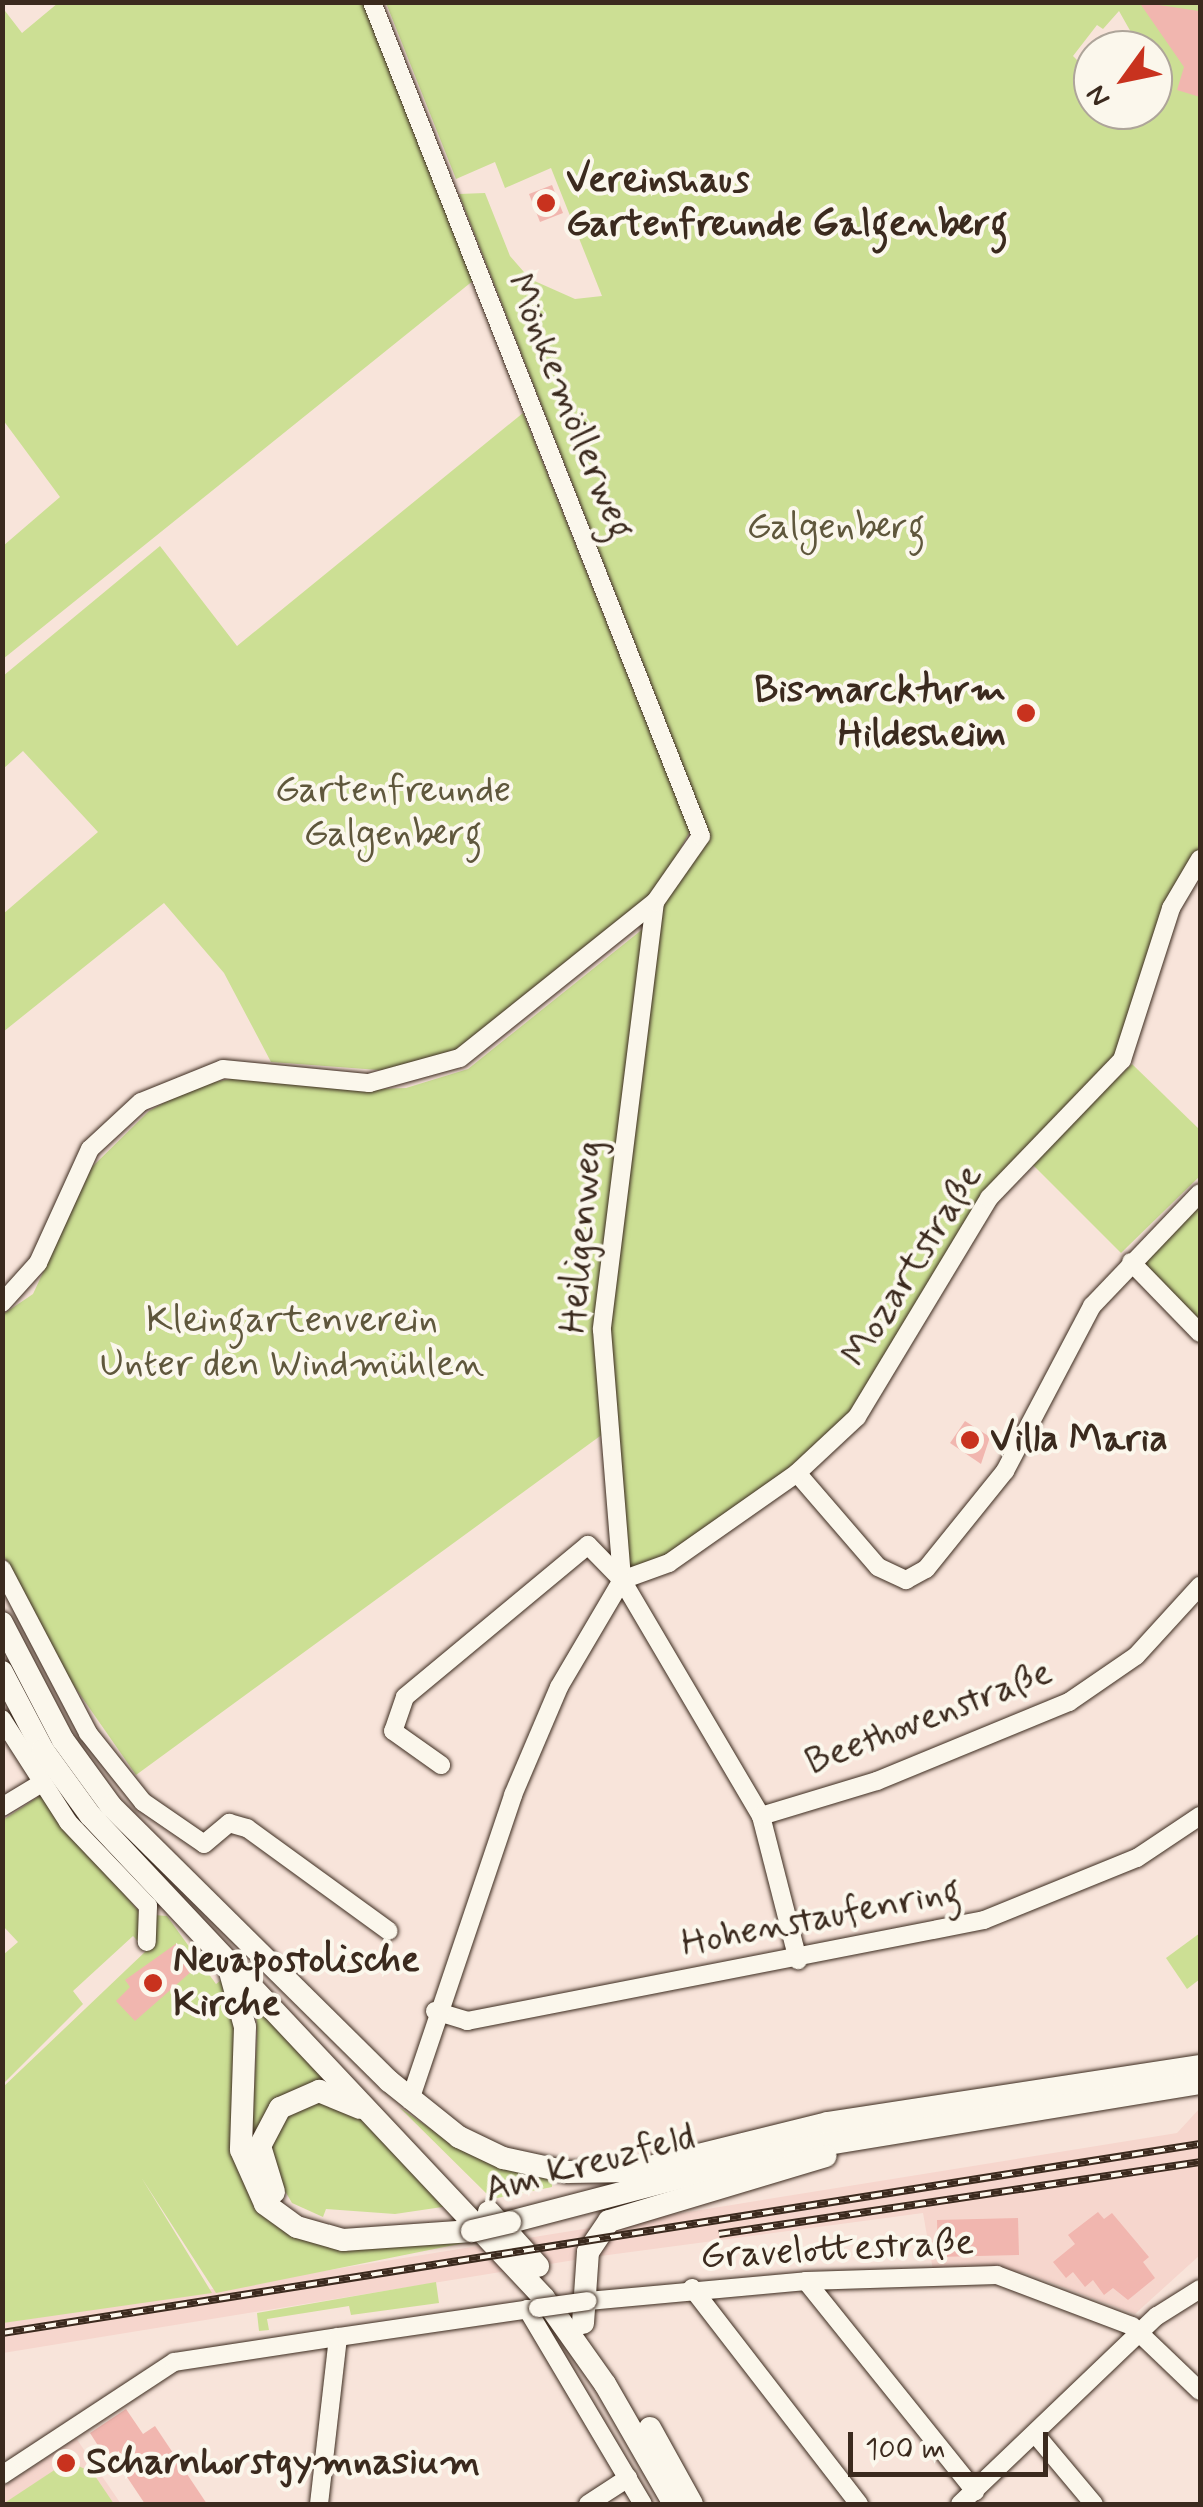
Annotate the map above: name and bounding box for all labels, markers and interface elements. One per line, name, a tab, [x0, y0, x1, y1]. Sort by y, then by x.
north arrow	[1073, 30, 1173, 130]
text: N	[1079, 78, 1120, 113]
place label: Vereinshaus Gartenfreunde Galgenberg	[566, 158, 991, 248]
marker: Vereinshaus Gartenfreunde Galgenberg	[535, 192, 557, 214]
street label: Mönkemöllerweg	[495, 267, 643, 547]
park label: Galgenberg	[747, 505, 925, 551]
place label: Bismarckturm Hildesheim	[754, 668, 1006, 758]
marker: Bismarckturm Hildesheim	[1015, 702, 1037, 724]
park label: Gartenfreunde Galgenberg	[275, 768, 511, 858]
street label: Heiligenweg	[551, 1139, 613, 1335]
street label: Mozartstraße	[833, 1156, 993, 1376]
park label: Kleingartenverein Unter den Windmühlen	[102, 1298, 482, 1388]
place label: Villa Maria	[990, 1417, 1169, 1463]
marker: Villa Maria	[959, 1429, 981, 1451]
street label: Beethovenstraße	[799, 1650, 1059, 1786]
street label: Hohenstaufenring	[678, 1869, 964, 1967]
place label: Neuapostolische Kirche	[173, 1938, 420, 2028]
marker: Neuapostolische Kirche	[142, 1972, 164, 1994]
street label: Am Kreuzfeld	[478, 2114, 702, 2214]
street label: Gravelottestraße	[699, 2220, 975, 2280]
scale bar	[853, 2412, 1053, 2474]
text: 100 m	[865, 2430, 946, 2469]
place label: Scharnhorstgymnasium	[86, 2440, 480, 2486]
marker: Scharnhorstgymnasium	[55, 2452, 77, 2474]

